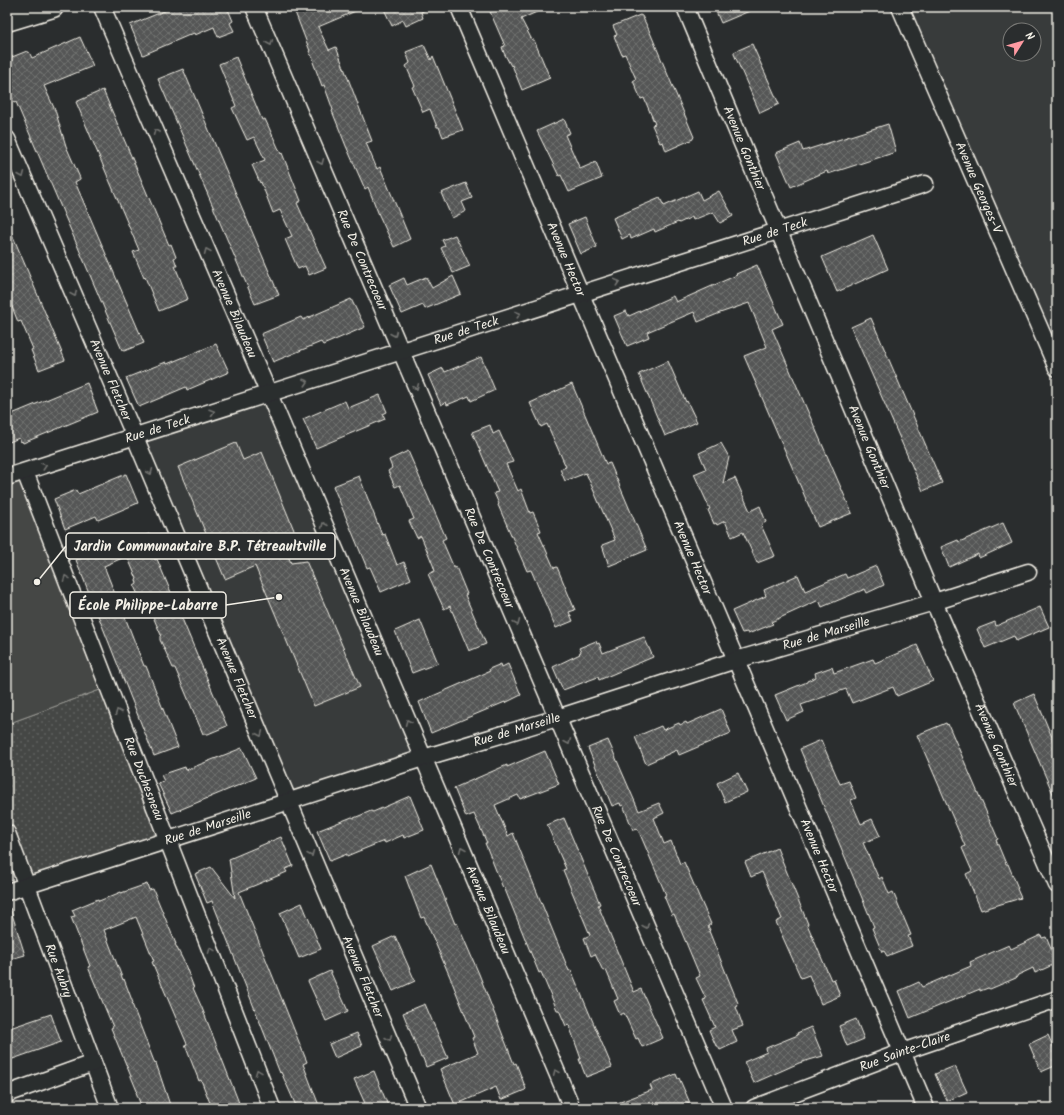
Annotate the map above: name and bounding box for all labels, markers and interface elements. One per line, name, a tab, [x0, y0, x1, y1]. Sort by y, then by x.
north arrow	[1002, 22, 1042, 62]
text: N	[1020, 28, 1038, 45]
one-way arrow	[265, 39, 273, 46]
street label: Avenue Gonthier	[717, 103, 771, 194]
one-way arrow	[152, 128, 160, 135]
street label: Avenue Georges-V	[949, 139, 1008, 238]
one-way arrow	[316, 159, 324, 166]
one-way arrow	[18, 171, 26, 178]
street label: Rue De Contrecoeur	[331, 206, 393, 315]
street label: Rue de Teck	[740, 211, 811, 252]
street label: Avenue Hector	[541, 219, 591, 300]
one-way arrow	[204, 248, 212, 256]
street label: Avenue Bilaudeau	[206, 266, 263, 362]
one-way arrow	[614, 278, 621, 287]
one-way arrow	[69, 291, 77, 298]
street label: Rue de Teck	[431, 310, 502, 351]
one-way arrow	[514, 310, 521, 319]
one-way arrow	[389, 330, 397, 337]
street label: Avenue Fletcher	[84, 335, 138, 425]
one-way arrow	[302, 378, 309, 387]
one-way arrow	[411, 383, 419, 391]
street label: Avenue Gonthier	[842, 402, 896, 493]
street label: Rue de Teck	[122, 408, 194, 449]
one-way arrow	[208, 408, 215, 417]
one-way arrow	[41, 462, 48, 470]
one-way arrow	[145, 468, 153, 476]
street label: Rue De Contrecoeur	[458, 504, 520, 612]
street label: Avenue Hector	[667, 517, 718, 599]
one-way arrow	[321, 522, 329, 530]
callout: Jardin Communautaire B.P. Tétreaultville	[66, 533, 335, 559]
text: Jardin Communautaire B.P. Tétreaultville	[74, 536, 326, 558]
street label: Avenue Bilaudeau	[333, 564, 390, 660]
one-way arrow	[62, 574, 70, 581]
callout: École Philippe-Labarre	[70, 592, 226, 618]
text: École Philippe-Labarre	[78, 595, 218, 617]
street label: Rue de Marseille	[780, 611, 872, 656]
one-way arrow	[512, 618, 520, 626]
street label: Avenue Fletcher	[210, 634, 264, 723]
street label: Avenue Gonthier	[969, 700, 1024, 791]
street label: Rue de Marseille	[471, 707, 563, 753]
one-way arrow	[114, 708, 122, 715]
one-way arrow	[405, 719, 413, 727]
one-way arrow	[256, 731, 264, 738]
street label: Rue Duchesneau	[118, 734, 170, 825]
one-way arrow	[563, 739, 571, 746]
street label: Rue De Contrecoeur	[585, 802, 648, 910]
street label: Rue de Marseille	[162, 803, 254, 851]
street label: Avenue Hector	[794, 815, 844, 897]
one-way arrow	[459, 846, 467, 854]
one-way arrow	[306, 850, 314, 857]
street label: Avenue Bilaudeau	[460, 862, 517, 959]
one-way arrow	[641, 922, 649, 930]
street label: Avenue Fletcher	[336, 932, 390, 1022]
street label: Rue Aubry	[39, 941, 79, 1002]
one-way arrow	[208, 947, 216, 954]
street label: Rue Sainte-Claire	[856, 1026, 953, 1078]
one-way arrow	[384, 1035, 392, 1042]
one-way arrow	[254, 1068, 262, 1075]
one-way arrow	[553, 1069, 561, 1076]

